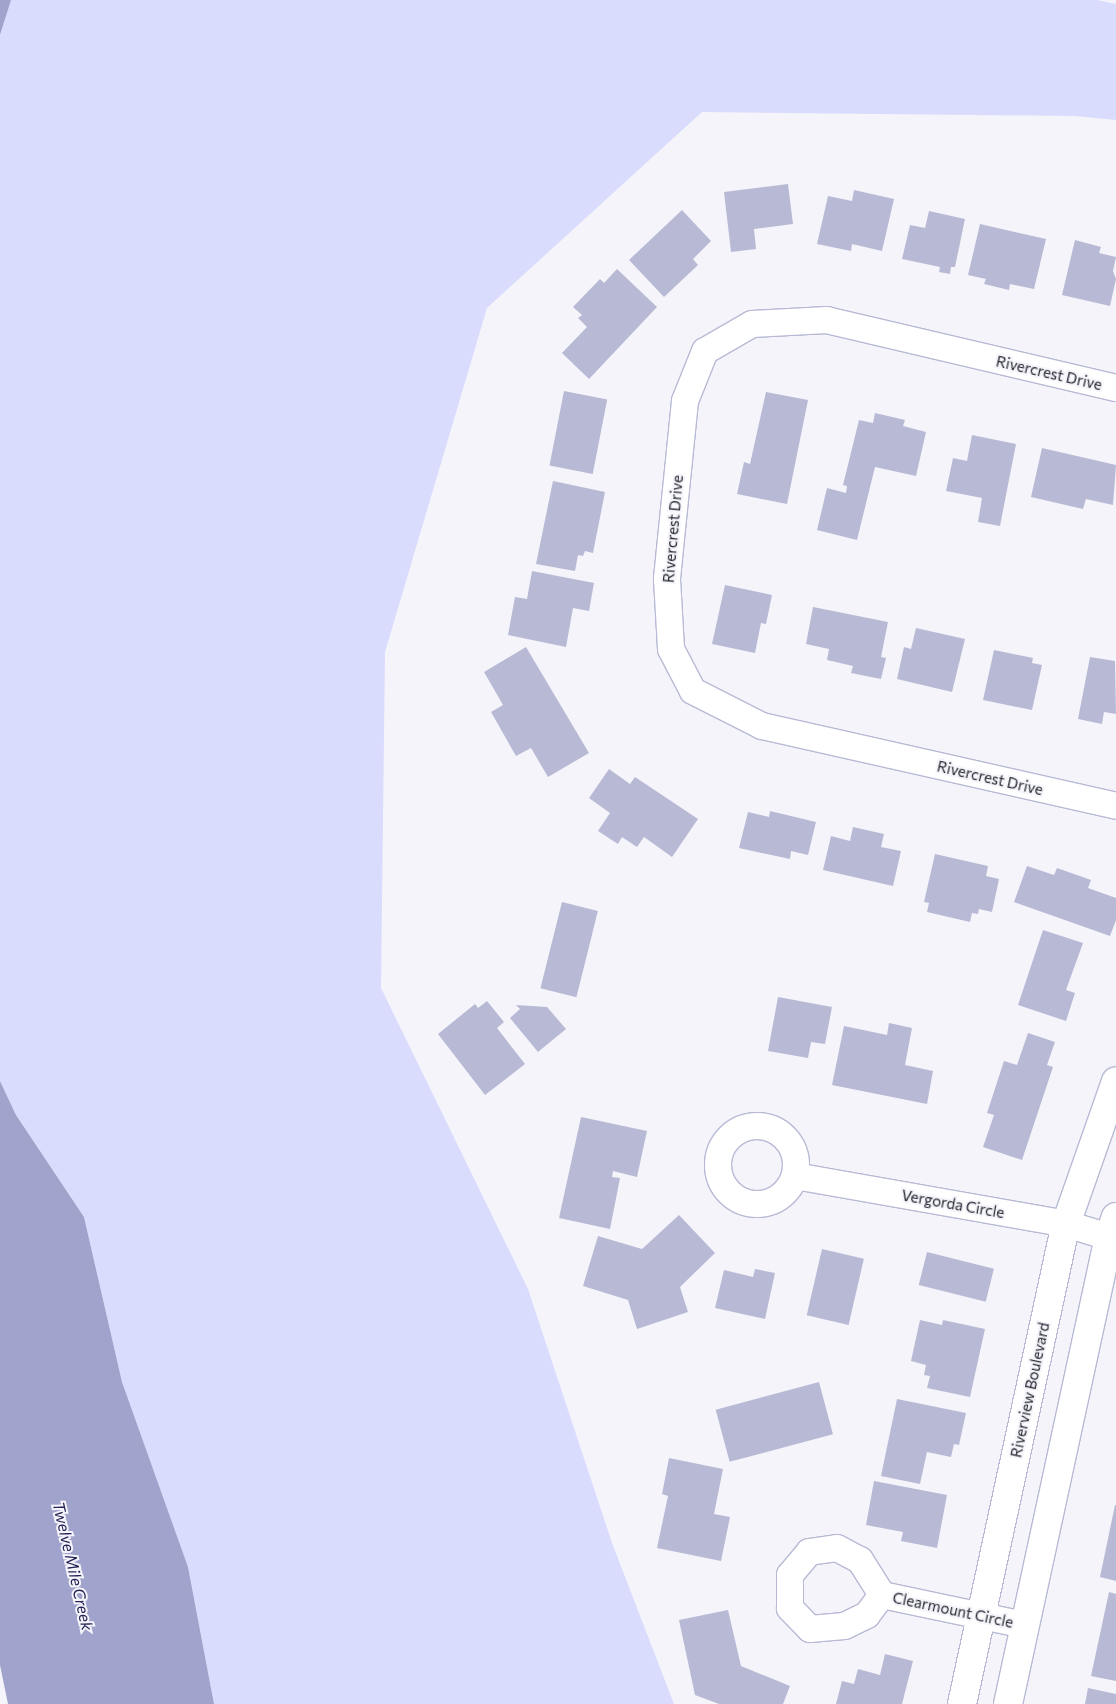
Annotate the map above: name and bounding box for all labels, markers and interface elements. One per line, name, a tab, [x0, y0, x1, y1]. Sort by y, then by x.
street label: Rivercrest Drive	[994, 352, 1104, 394]
street label: Rivercrest Drive	[659, 474, 687, 584]
street label: Rivercrest Drive	[935, 757, 1045, 799]
street label: Vergorda Circle	[900, 1186, 1006, 1222]
street label: Riverview Boulevard	[1007, 1321, 1053, 1459]
water label: Twelve Mile Creek	[49, 1500, 97, 1632]
street label: Clearmount Circle	[891, 1588, 1015, 1632]

